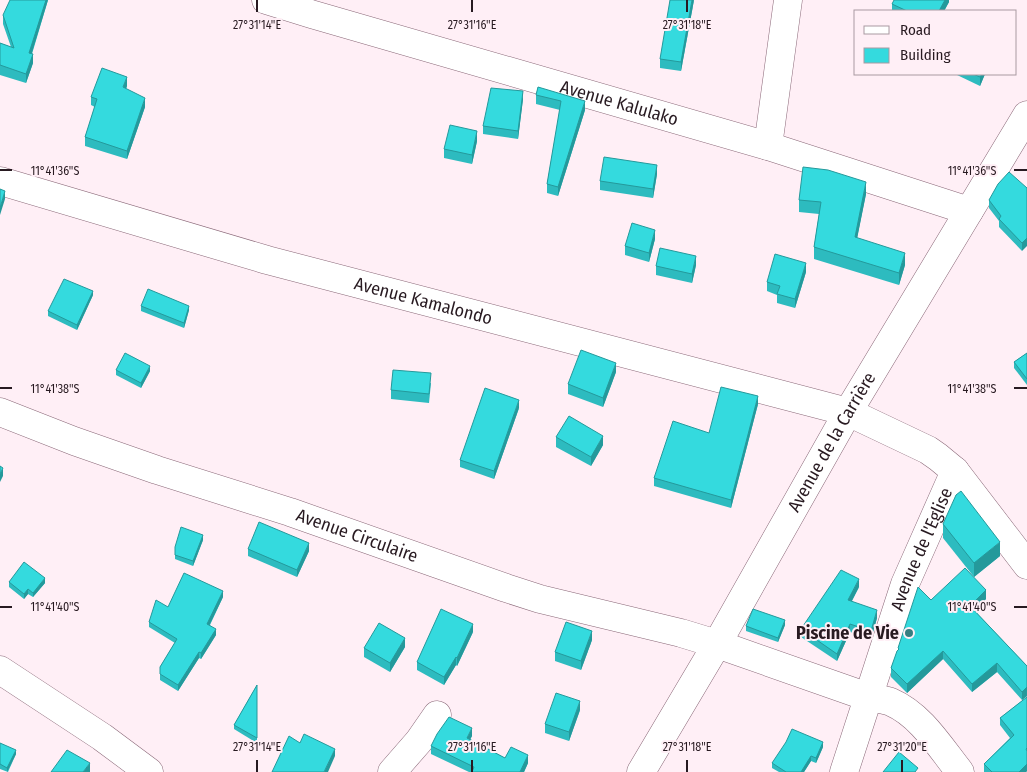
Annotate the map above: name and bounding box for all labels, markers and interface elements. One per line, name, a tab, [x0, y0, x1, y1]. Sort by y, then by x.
legend	[854, 10, 1017, 75]
text: 27°31'14"E	[233, 18, 281, 32]
text: 27°31'16"E	[448, 18, 497, 32]
text: 27°31'18"E	[663, 18, 712, 32]
text: Road	[900, 21, 931, 39]
text: Building	[900, 46, 951, 64]
street label: Avenue Kalulako	[558, 76, 681, 131]
text: 11°41'36"S	[31, 164, 79, 178]
text: 11°41'36"S	[948, 164, 996, 178]
street label: Avenue Kamalondo	[352, 272, 495, 329]
street label: Avenue de la Carrière	[783, 368, 880, 516]
text: 11°41'38"S	[31, 382, 79, 396]
text: 11°41'38"S	[948, 382, 996, 396]
street label: Avenue de l'Eglise	[886, 484, 957, 614]
street label: Avenue Circulaire	[293, 504, 421, 567]
text: 11°41'40"S	[30, 600, 80, 614]
text: 11°41'40"S	[947, 600, 997, 614]
place label: Piscine de Vie	[796, 622, 899, 644]
marker: Piscine de Vie	[903, 627, 915, 639]
text: 27°31'14"E	[233, 740, 281, 754]
text: 27°31'16"E	[448, 740, 497, 754]
text: 27°31'18"E	[663, 740, 712, 754]
text: 27°31'20"E	[877, 740, 927, 754]

